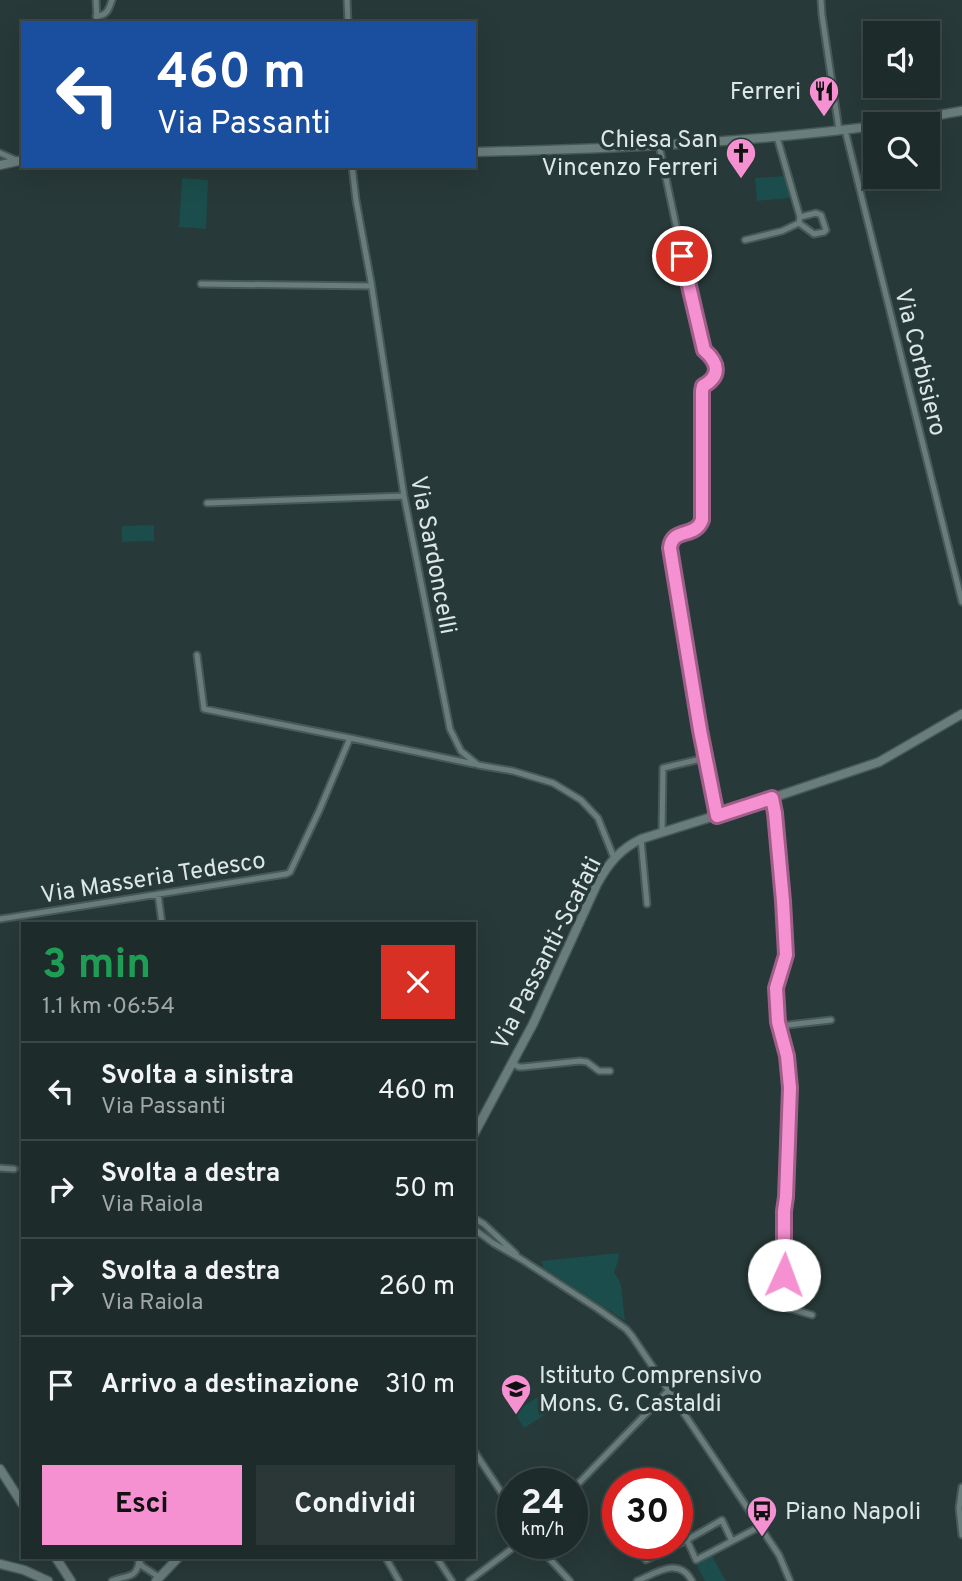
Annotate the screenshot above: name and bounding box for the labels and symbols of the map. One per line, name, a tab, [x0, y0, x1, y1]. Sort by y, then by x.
restaurant icon: Ferreri	[807, 74, 841, 118]
place label: Ferreri	[730, 78, 801, 108]
place label: Chiesa San Vincenzo Ferreri	[541, 126, 718, 184]
church icon: Chiesa San Vincenzo Ferreri	[724, 136, 758, 180]
pin	[652, 226, 712, 286]
street label: Via Corbisiero	[886, 286, 952, 439]
street label: Via Sardoncelli	[402, 474, 462, 637]
street label: Via Masseria Tedesco	[39, 846, 268, 912]
street label: Via Passanti-Scafati	[486, 852, 609, 1056]
position arrow	[747, 1238, 821, 1312]
place label: Istituto Comprensivo Mons. G. Castaldi	[539, 1362, 762, 1420]
school or university icon: Istituto Comprensivo Mons. G. Castaldi	[499, 1372, 533, 1416]
speed limit sign: 30	[602, 1468, 693, 1559]
bus stop icon: Piano Napoli	[745, 1494, 779, 1538]
place label: Piano Napoli	[785, 1498, 921, 1528]

